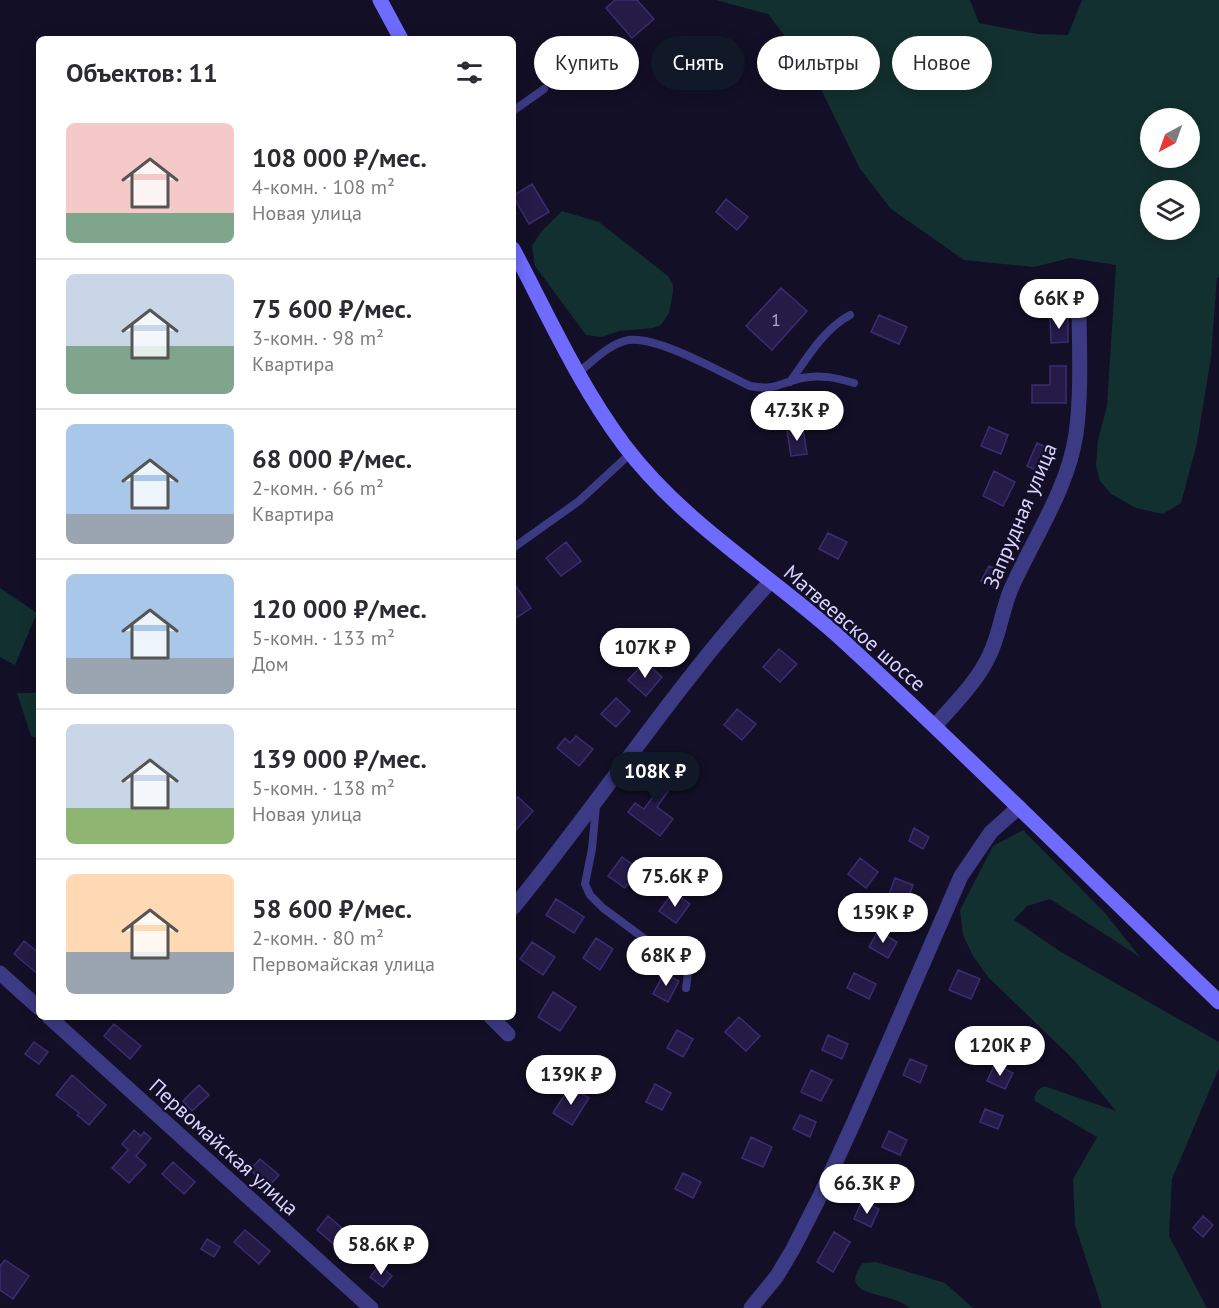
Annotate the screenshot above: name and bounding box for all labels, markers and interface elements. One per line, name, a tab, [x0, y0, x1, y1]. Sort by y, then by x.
chip: Купить	[534, 36, 639, 90]
chip: Снять	[651, 36, 745, 90]
chip: Фильтры	[757, 36, 880, 90]
chip: Новое	[892, 36, 992, 90]
text: Объектов: 11	[66, 56, 218, 89]
icon: filters	[453, 56, 486, 89]
north arrow	[1140, 108, 1200, 168]
map controls	[1140, 108, 1200, 240]
text: 108 000 ₽/мес.	[252, 141, 427, 174]
icon: home	[114, 147, 186, 219]
text: 4-комн. · 108 m²	[252, 174, 395, 200]
button: layers	[1140, 180, 1200, 240]
text: Новая улица	[252, 200, 362, 226]
pin: 66K ₽	[1017, 279, 1101, 330]
text: 66K ₽	[1034, 285, 1084, 311]
text: 75 600 ₽/мес.	[252, 292, 412, 325]
icon: home	[114, 298, 186, 370]
house number: 1	[771, 308, 781, 331]
text: 3-комн. · 98 m²	[252, 325, 384, 351]
text: Квартира	[252, 351, 334, 377]
pin: 47.3K ₽	[742, 391, 852, 442]
text: 47.3K ₽	[765, 397, 829, 423]
street label: Запрудная улица	[977, 439, 1063, 593]
text: 68 000 ₽/мес.	[252, 442, 412, 475]
icon: home	[114, 448, 186, 520]
text: 2-комн. · 66 m²	[252, 475, 384, 501]
text: Квартира	[252, 501, 334, 527]
street label: Матвеевское шоссе	[778, 559, 932, 697]
text: 120 000 ₽/мес.	[252, 592, 427, 625]
icon: home	[114, 598, 186, 670]
text: 5-комн. · 133 m²	[252, 625, 395, 651]
pin: 107K ₽	[596, 628, 694, 679]
text: 107K ₽	[614, 634, 676, 660]
text: Дом	[252, 651, 289, 677]
text: 139 000 ₽/мес.	[252, 742, 427, 775]
icon: home	[114, 748, 186, 820]
pin: 108K ₽	[606, 752, 704, 803]
text: 108K ₽	[624, 758, 686, 784]
text: 5-комн. · 138 m²	[252, 775, 395, 801]
text: Новая улица	[252, 801, 362, 827]
pin: 75.6K ₽	[620, 857, 730, 908]
text: 75.6K ₽	[641, 863, 709, 889]
text: 58 600 ₽/мес.	[252, 892, 412, 925]
pin: 159K ₽	[834, 893, 932, 944]
icon: home	[114, 898, 186, 970]
text: 159K ₽	[852, 899, 914, 925]
text: 2-комн. · 80 m²	[252, 925, 384, 951]
pin: 68K ₽	[624, 936, 708, 987]
text: 68K ₽	[641, 942, 691, 968]
text: Первомайская улица	[252, 951, 435, 977]
pin: 120K ₽	[951, 1026, 1049, 1077]
text: 120K ₽	[969, 1032, 1031, 1058]
pin: 139K ₽	[522, 1055, 620, 1106]
text: 139K ₽	[540, 1061, 602, 1087]
street label: Первомайская улица	[144, 1073, 304, 1221]
pin: 66.3K ₽	[812, 1164, 922, 1215]
text: 66.3K ₽	[833, 1170, 901, 1196]
pin: 58.6K ₽	[326, 1225, 436, 1276]
text: 58.6K ₽	[347, 1231, 415, 1257]

